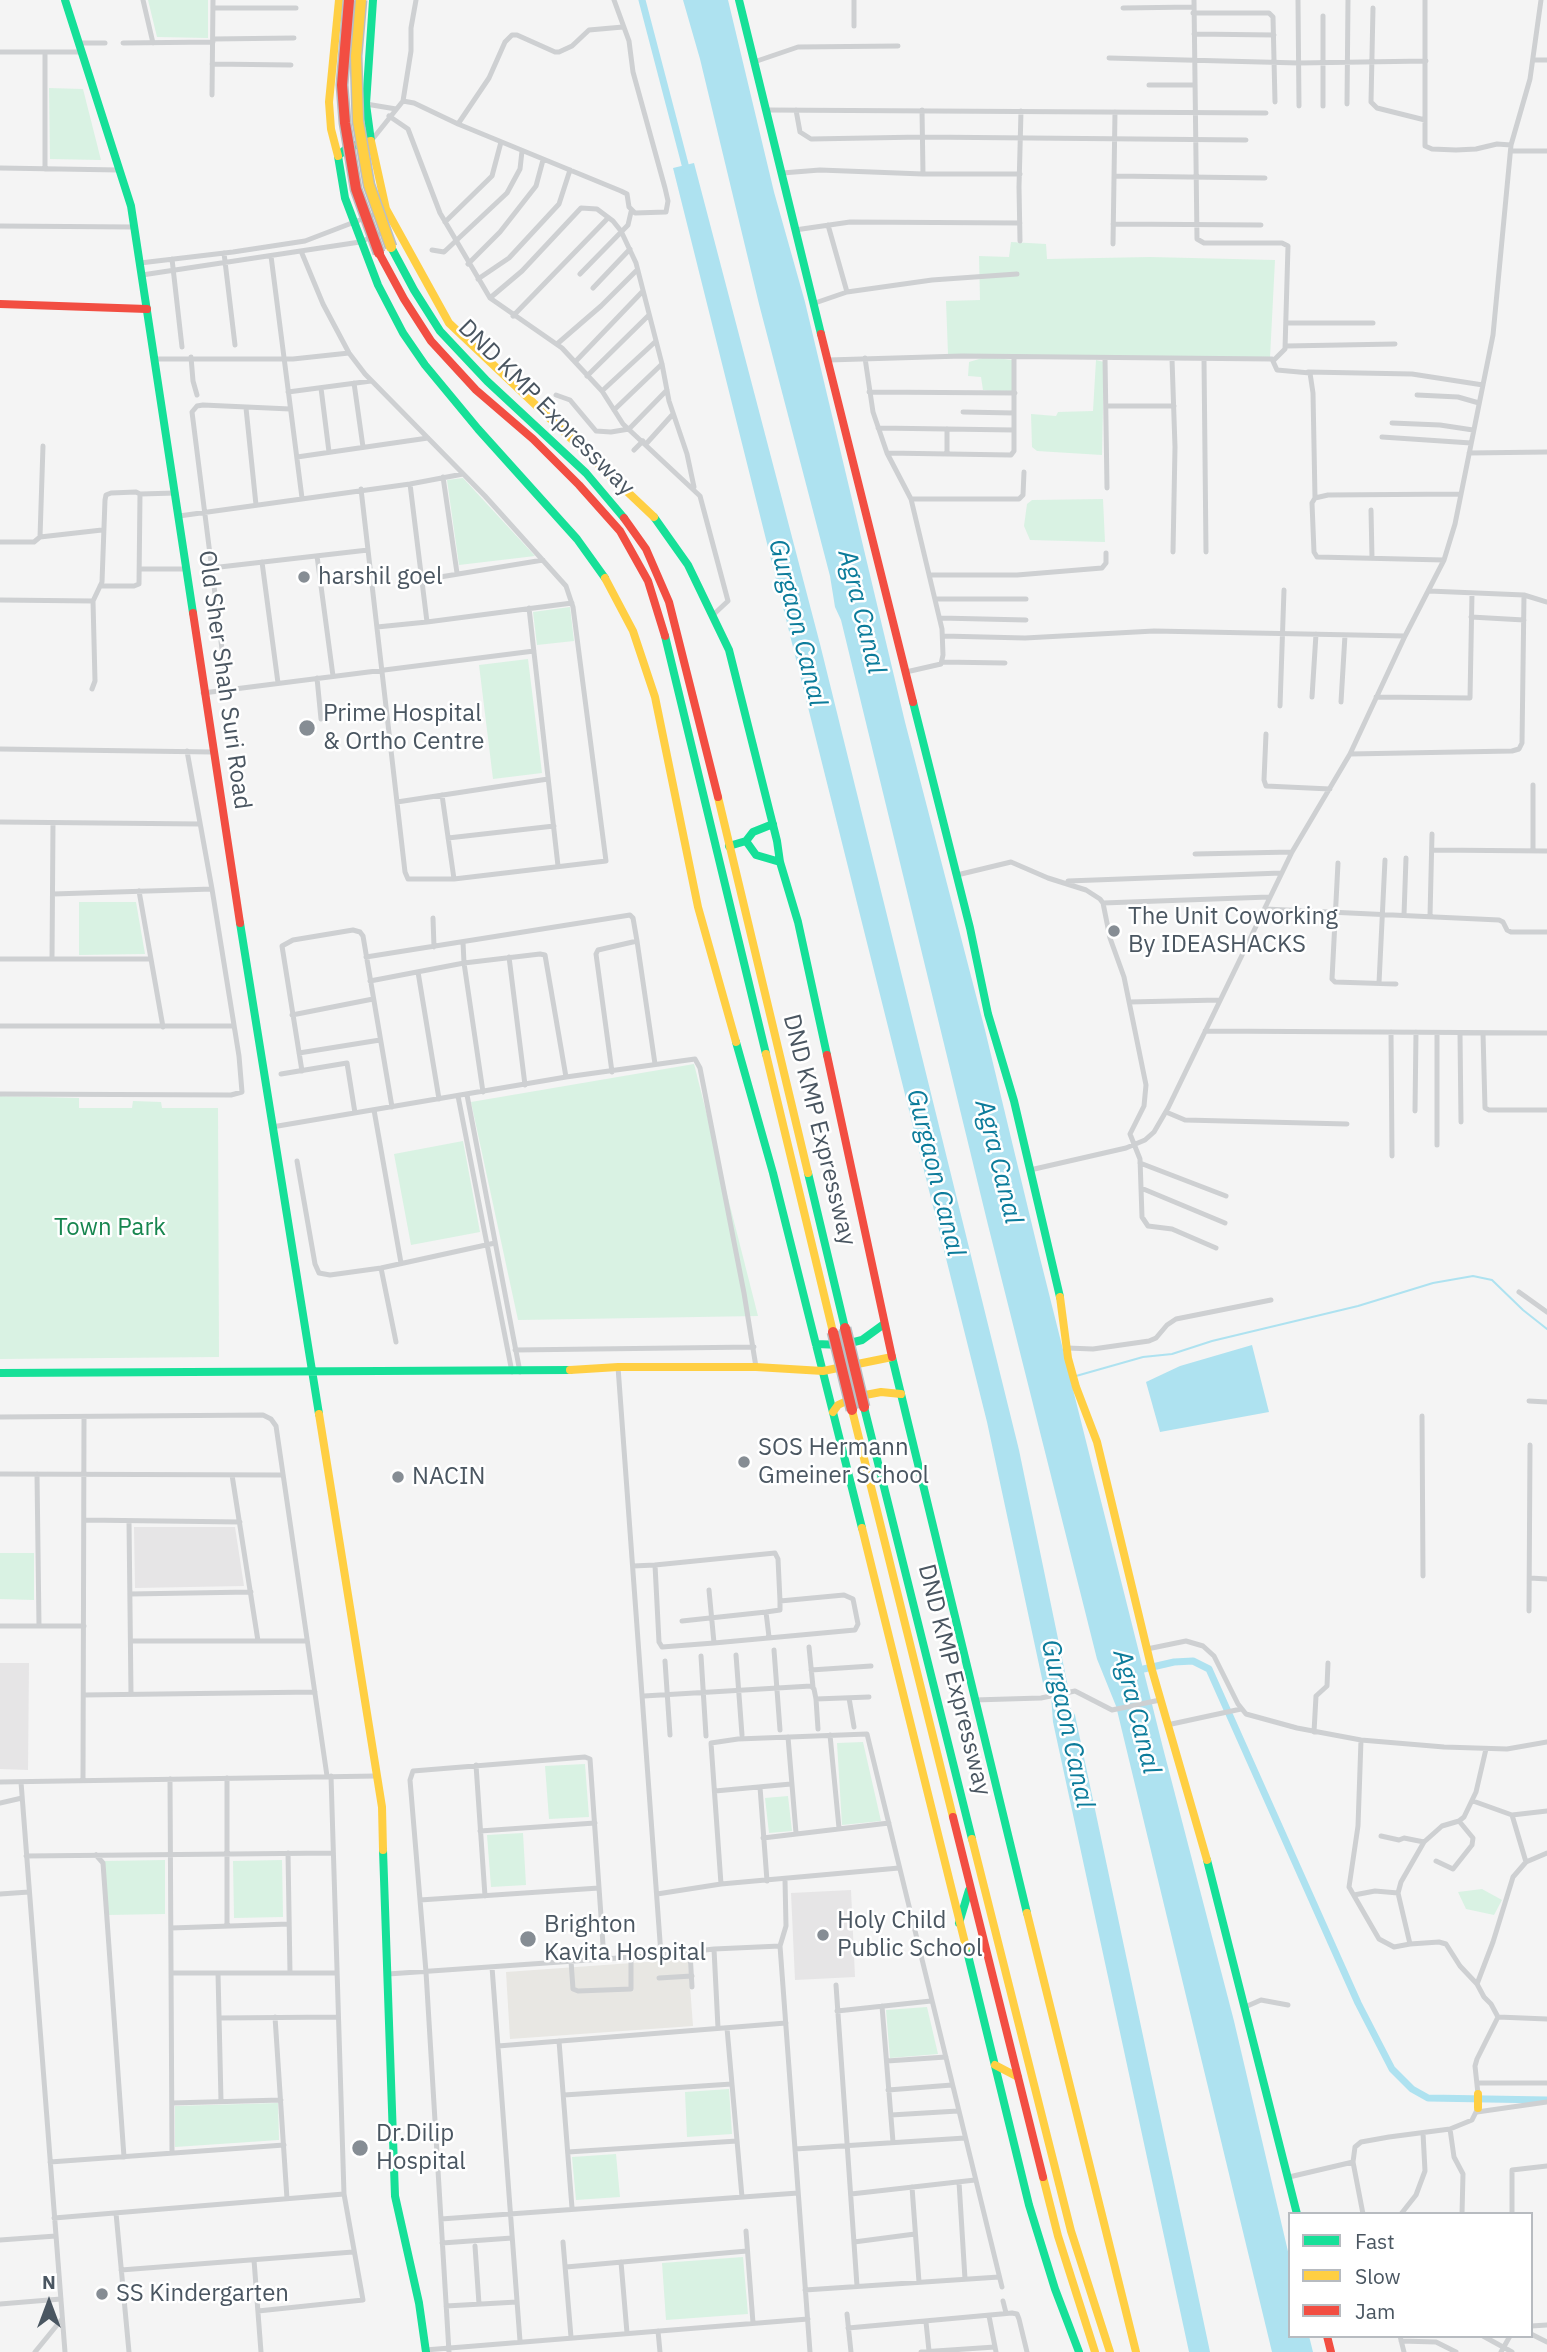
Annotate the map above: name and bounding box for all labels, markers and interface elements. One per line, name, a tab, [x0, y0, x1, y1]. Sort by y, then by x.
street label: DND KMP Expressway	[452, 314, 640, 502]
water label: Gurgaon Canal	[761, 536, 833, 710]
water label: Agra Canal	[830, 547, 892, 677]
street label: Old Sher Shah Suri Road	[192, 549, 256, 811]
place label: harshil goel	[318, 563, 442, 591]
marker: harshil goel	[296, 569, 312, 585]
place label: Prime Hospital & Ortho Centre	[323, 700, 484, 756]
marker: Prime Hospital & Ortho Centre	[297, 718, 317, 738]
place label: The Unit Coworking By IDEASHACKS	[1128, 903, 1338, 959]
marker: The Unit Coworking By IDEASHACKS	[1106, 923, 1122, 939]
street label: DND KMP Expressway	[776, 1011, 862, 1249]
water label: Gurgaon Canal	[899, 1086, 971, 1260]
water label: Agra Canal	[967, 1097, 1029, 1227]
park label: Town Park	[54, 1214, 166, 1242]
place label: SOS Hermann Gmeiner School	[758, 1434, 929, 1490]
marker: SOS Hermann Gmeiner School	[736, 1454, 752, 1470]
place label: NACIN	[412, 1463, 485, 1491]
marker: NACIN	[390, 1469, 406, 1485]
street label: DND KMP Expressway	[911, 1561, 997, 1799]
water label: Gurgaon Canal	[1034, 1637, 1100, 1811]
water label: Agra Canal	[1105, 1647, 1167, 1777]
place label: Holy Child Public School	[837, 1907, 982, 1963]
place label: Brighton Kavita Hospital	[544, 1911, 706, 1967]
marker: Holy Child Public School	[815, 1927, 831, 1943]
marker: Brighton Kavita Hospital	[518, 1929, 538, 1949]
place label: Dr.Dilip Hospital	[376, 2120, 466, 2176]
marker: Dr.Dilip Hospital	[350, 2138, 370, 2158]
legend	[1288, 2212, 1533, 2338]
text: Fast	[1355, 2227, 1395, 2255]
text: Slow	[1355, 2262, 1401, 2290]
north arrow	[14, 2268, 84, 2338]
text: N	[42, 2270, 56, 2294]
place label: SS Kindergarten	[116, 2280, 289, 2308]
marker: SS Kindergarten	[94, 2286, 110, 2302]
text: Jam	[1355, 2297, 1395, 2325]

